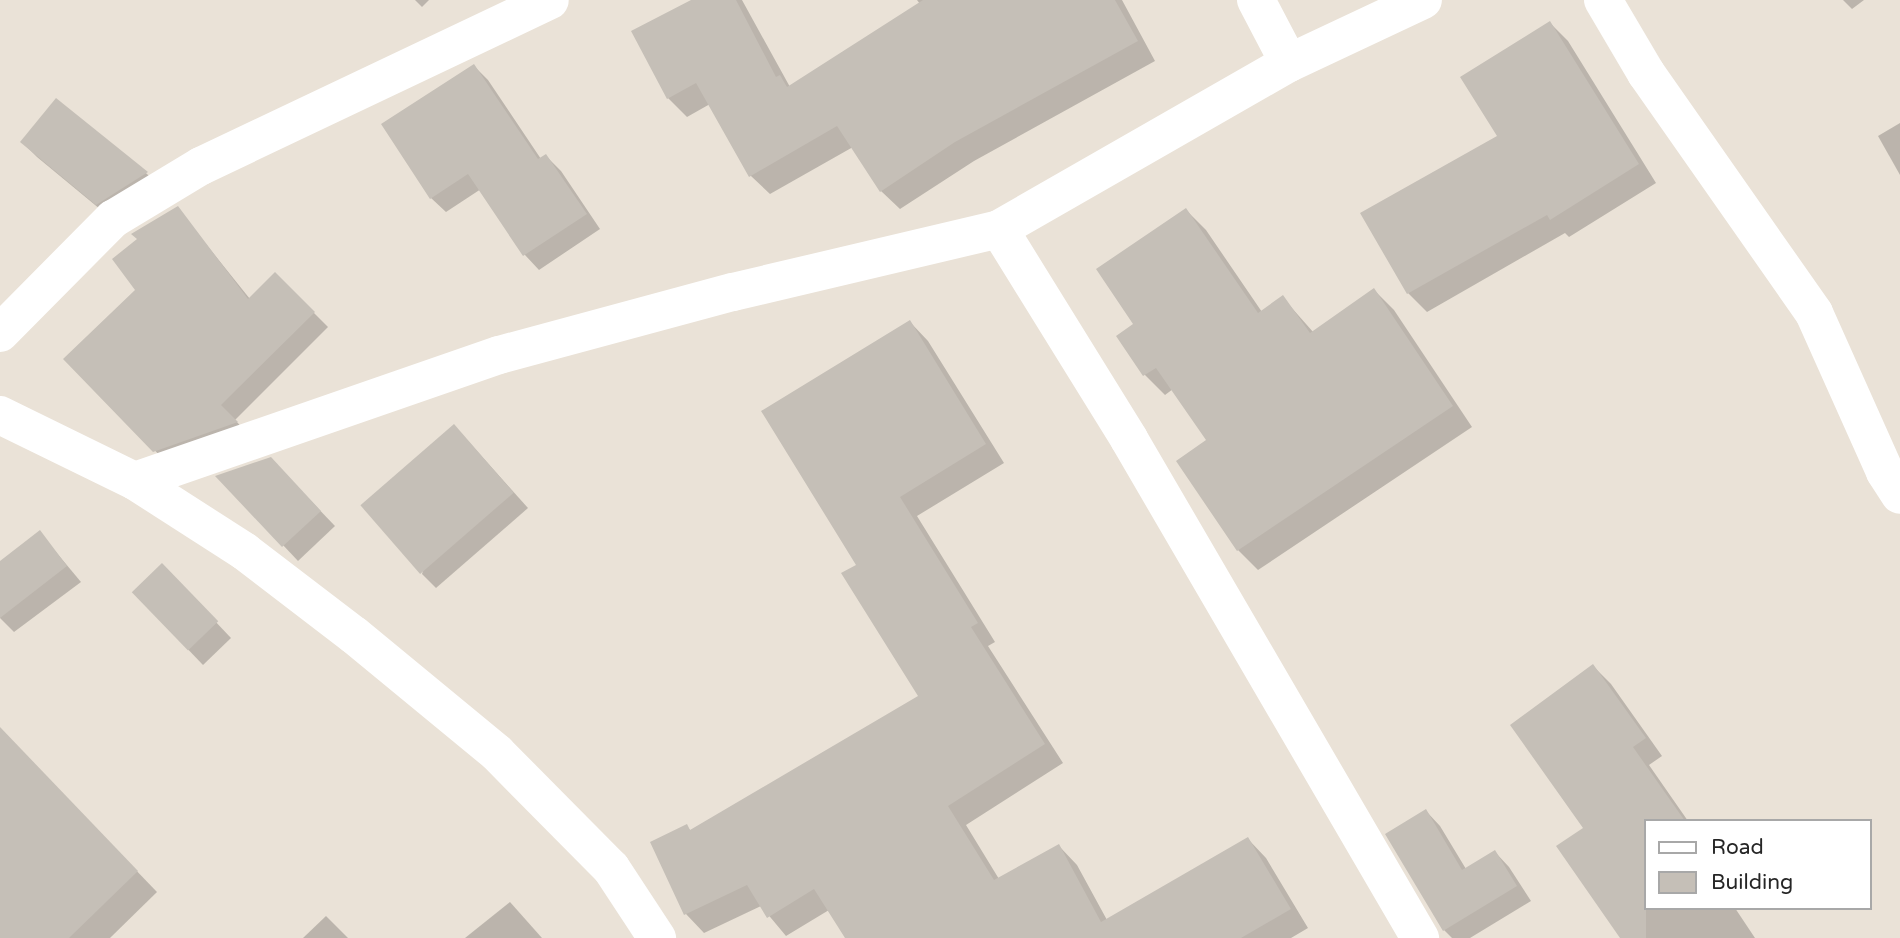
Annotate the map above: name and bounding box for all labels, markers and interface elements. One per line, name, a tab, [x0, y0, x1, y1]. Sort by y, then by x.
legend	[1644, 819, 1872, 910]
text: Road	[1711, 835, 1764, 860]
text: Building	[1711, 870, 1793, 895]

